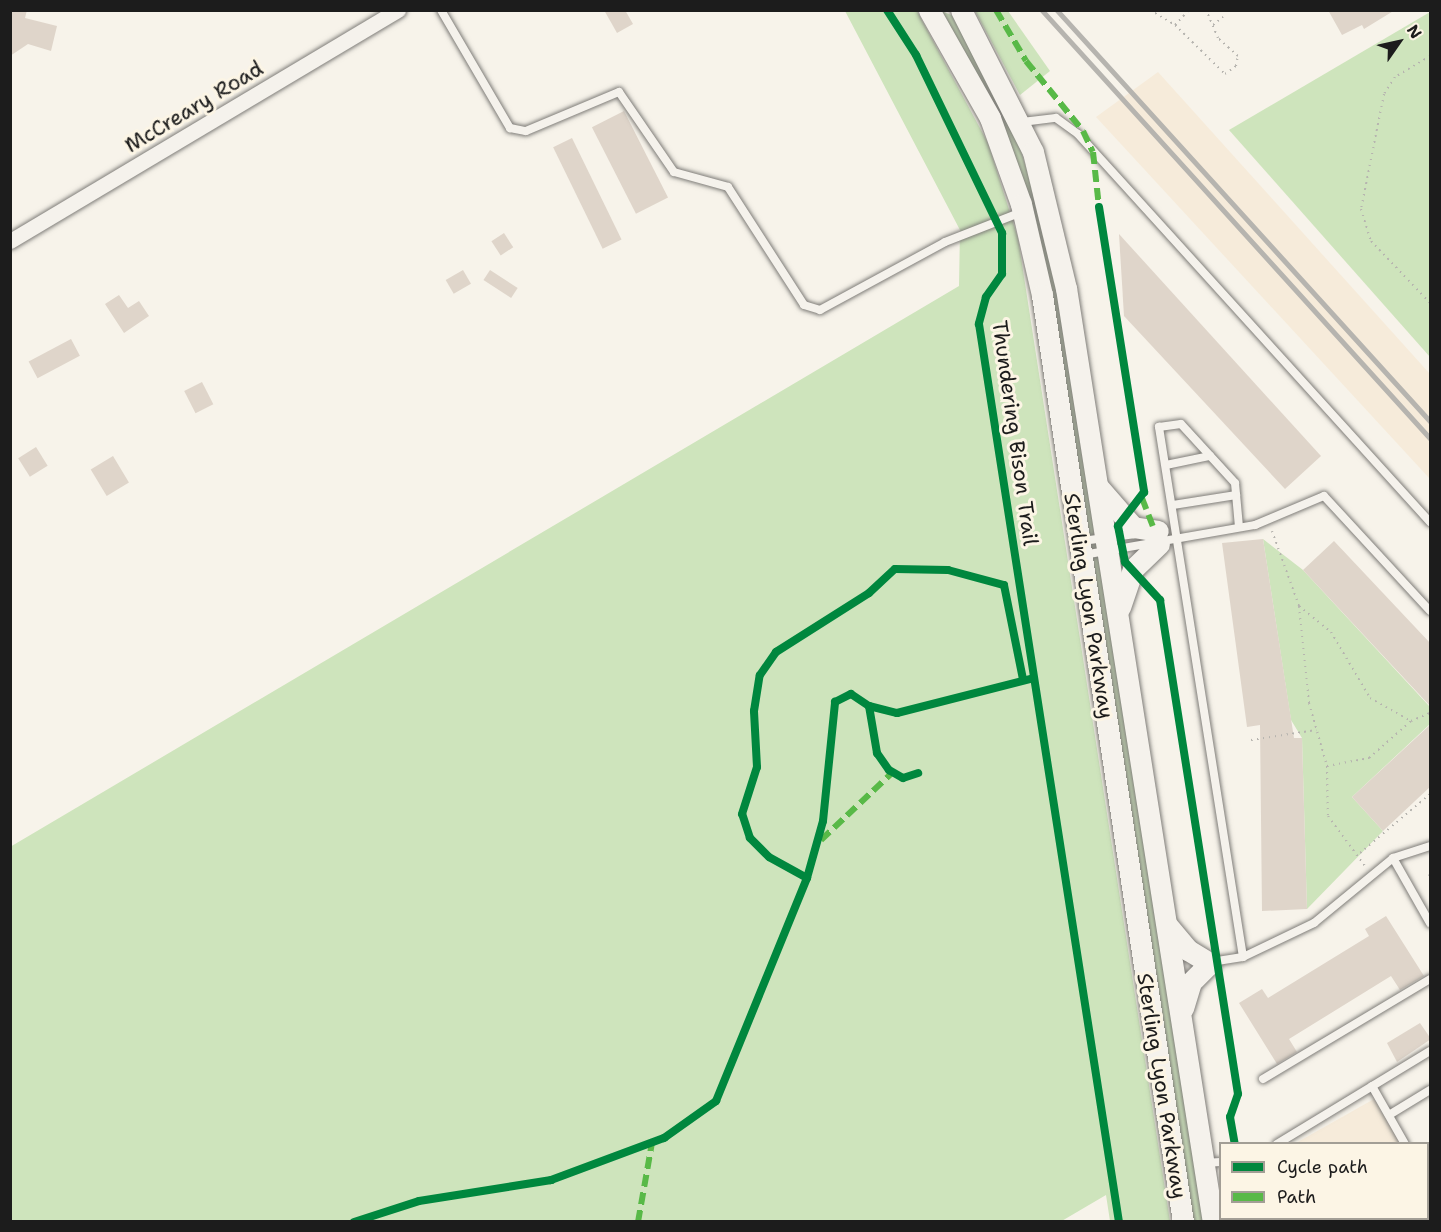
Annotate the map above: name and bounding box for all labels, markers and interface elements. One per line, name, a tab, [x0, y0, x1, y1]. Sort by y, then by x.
north arrow	[1369, 12, 1429, 72]
text: N	[1402, 21, 1427, 43]
street label: McCreary Road	[120, 56, 268, 158]
street label: Thundering Bison Trail	[987, 319, 1043, 547]
street label: Sterling Lyon Parkway	[1059, 491, 1119, 721]
street label: Sterling Lyon Parkway	[1132, 971, 1192, 1201]
legend	[1219, 1142, 1429, 1220]
text: Cycle path	[1277, 1155, 1368, 1179]
text: Path	[1277, 1185, 1316, 1209]

